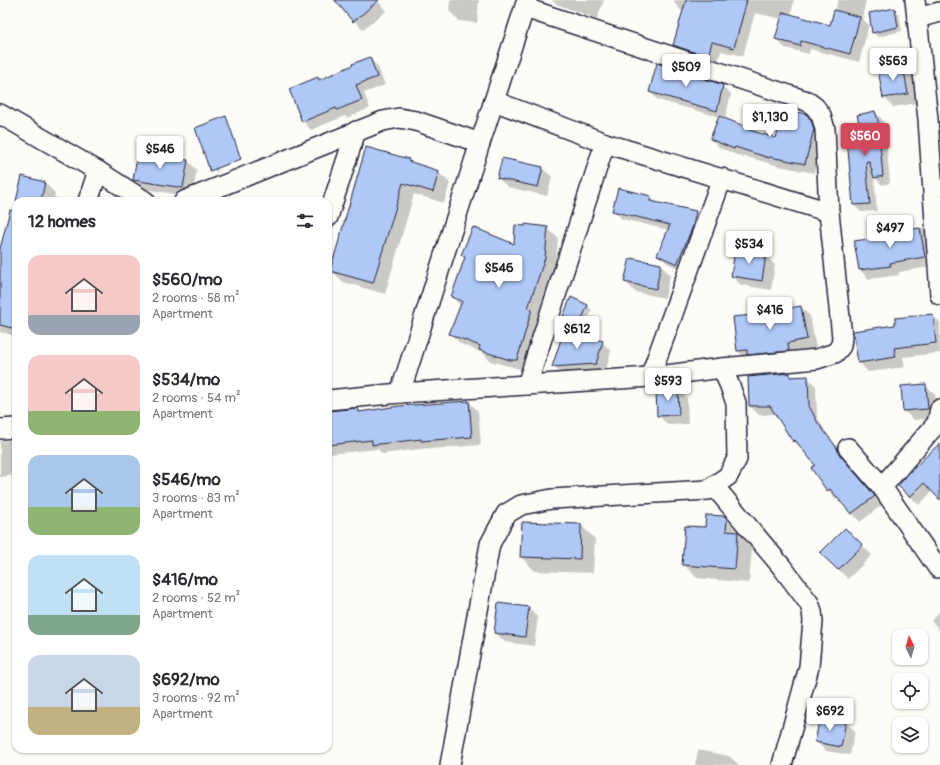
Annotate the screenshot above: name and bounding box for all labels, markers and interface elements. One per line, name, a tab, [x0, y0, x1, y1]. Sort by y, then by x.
pin: $563	[869, 48, 917, 82]
text: $563	[879, 53, 907, 69]
pin: $509	[662, 54, 710, 88]
text: $509	[671, 59, 701, 75]
pin: $1,130	[737, 104, 803, 138]
text: $1,130	[752, 109, 788, 125]
pin: $560	[841, 123, 889, 157]
text: $560	[850, 128, 880, 144]
pin: $546	[136, 136, 184, 170]
text: $546	[145, 141, 175, 157]
icon: filters	[294, 210, 316, 232]
text: 12 homes	[28, 211, 96, 232]
pin: $497	[866, 215, 914, 249]
text: $497	[876, 220, 904, 236]
pin: $534	[725, 231, 773, 265]
text: $534	[735, 236, 763, 252]
pin: $546	[475, 255, 523, 289]
text: $546	[484, 260, 514, 276]
text: $560/mo	[152, 269, 222, 290]
icon: home	[60, 271, 108, 319]
text: 2 rooms · 58 m²	[152, 290, 239, 306]
pin: $416	[746, 297, 794, 331]
text: $416	[756, 302, 784, 318]
text: Apartment	[152, 306, 213, 322]
pin: $612	[553, 316, 601, 350]
text: $612	[564, 321, 590, 337]
pin: $593	[644, 368, 692, 402]
text: $534/mo	[152, 369, 220, 390]
icon: home	[60, 371, 108, 419]
text: $593	[654, 373, 682, 389]
text: 2 rooms · 54 m²	[152, 390, 240, 406]
text: Apartment	[152, 406, 213, 422]
text: $546/mo	[152, 469, 221, 490]
icon: home	[60, 471, 108, 519]
text: 3 rooms · 83 m²	[152, 490, 240, 506]
text: Apartment	[152, 506, 213, 522]
text: $416/mo	[152, 569, 218, 590]
icon: home	[60, 571, 108, 619]
text: 2 rooms · 52 m²	[152, 590, 240, 606]
text: Apartment	[152, 606, 213, 622]
north arrow	[892, 629, 928, 665]
map controls	[892, 629, 928, 753]
text: $692/mo	[152, 669, 220, 690]
icon: home	[60, 671, 108, 719]
button: locate	[892, 673, 928, 709]
text: 3 rooms · 92 m²	[152, 690, 240, 706]
pin: $692	[806, 698, 854, 732]
text: $692	[816, 703, 844, 719]
text: Apartment	[152, 706, 213, 722]
button: layers	[892, 717, 928, 753]

